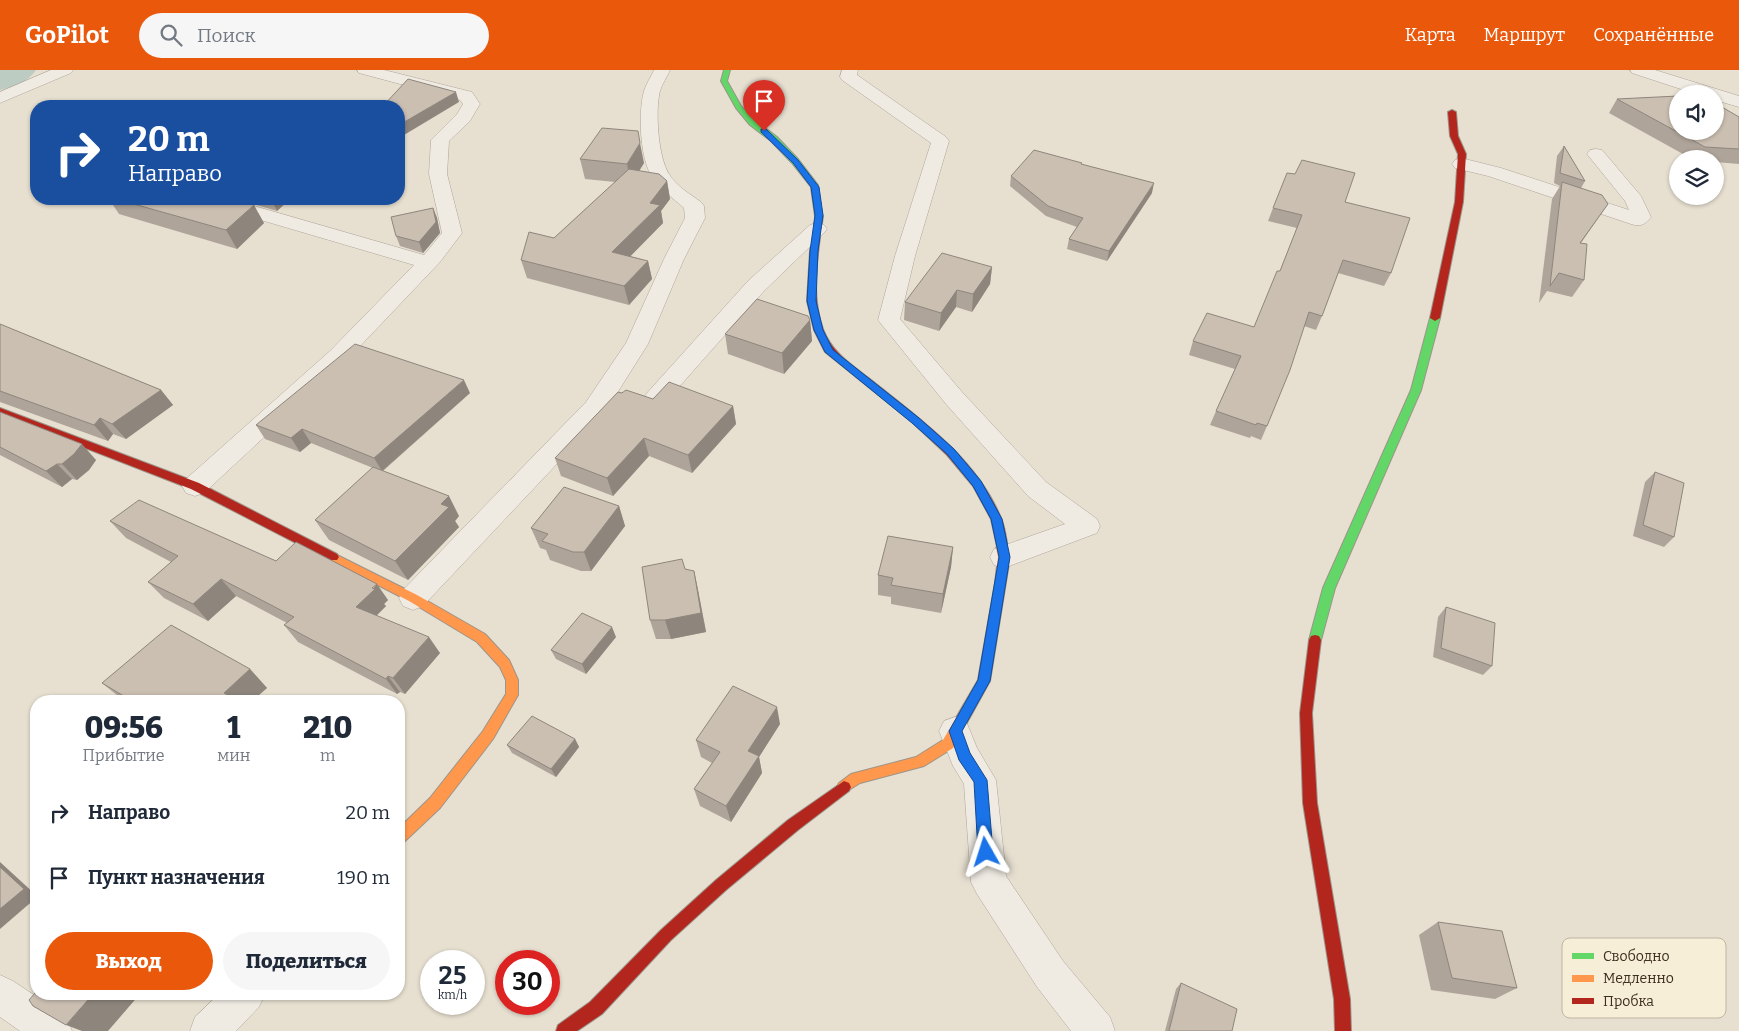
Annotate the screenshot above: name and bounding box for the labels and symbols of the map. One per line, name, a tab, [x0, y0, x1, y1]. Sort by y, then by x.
pin	[743, 80, 785, 131]
position arrow	[959, 825, 1011, 877]
legend	[1562, 938, 1726, 1018]
text: Свободно	[1603, 948, 1669, 965]
speed limit sign: 30	[495, 950, 560, 1015]
text: Медленно	[1603, 970, 1674, 987]
text: Пробка	[1603, 993, 1654, 1010]

